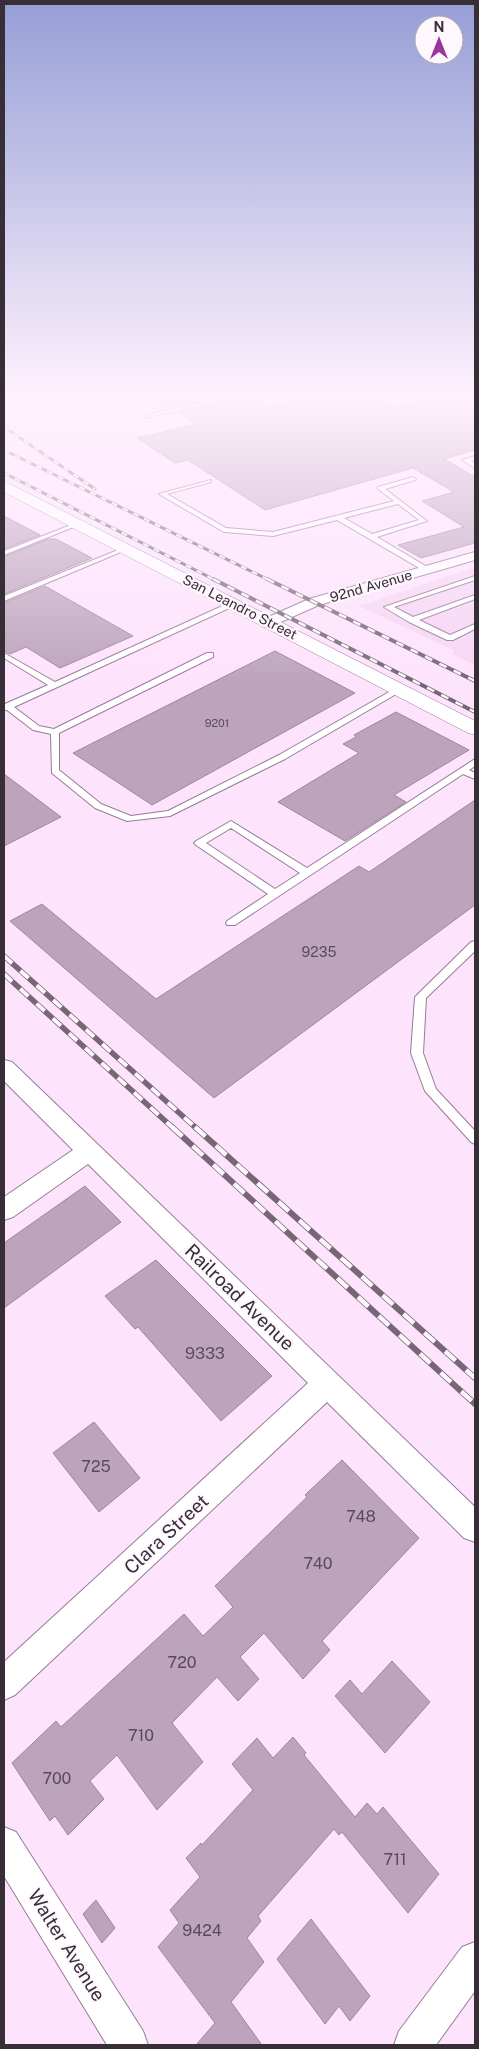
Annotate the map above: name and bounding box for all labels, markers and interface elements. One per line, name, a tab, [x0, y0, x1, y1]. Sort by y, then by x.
north arrow	[414, 15, 464, 65]
text: N	[434, 19, 444, 35]
street label: 92nd Avenue	[328, 567, 414, 605]
street label: San Leandro Street	[180, 571, 300, 643]
house number: 9201	[205, 717, 229, 729]
house number: 9235	[302, 944, 336, 960]
street label: Railroad Avenue	[181, 1239, 299, 1355]
house number: 9333	[185, 1344, 225, 1363]
house number: 725	[81, 1457, 111, 1476]
street label: Clara Street	[119, 1489, 213, 1579]
house number: 748	[346, 1507, 376, 1526]
house number: 740	[303, 1554, 333, 1573]
house number: 720	[167, 1653, 197, 1672]
house number: 710	[128, 1726, 154, 1745]
house number: 700	[43, 1769, 72, 1788]
house number: 711	[384, 1850, 406, 1869]
street label: Walter Avenue	[24, 1885, 110, 2005]
house number: 9424	[182, 1921, 222, 1940]

